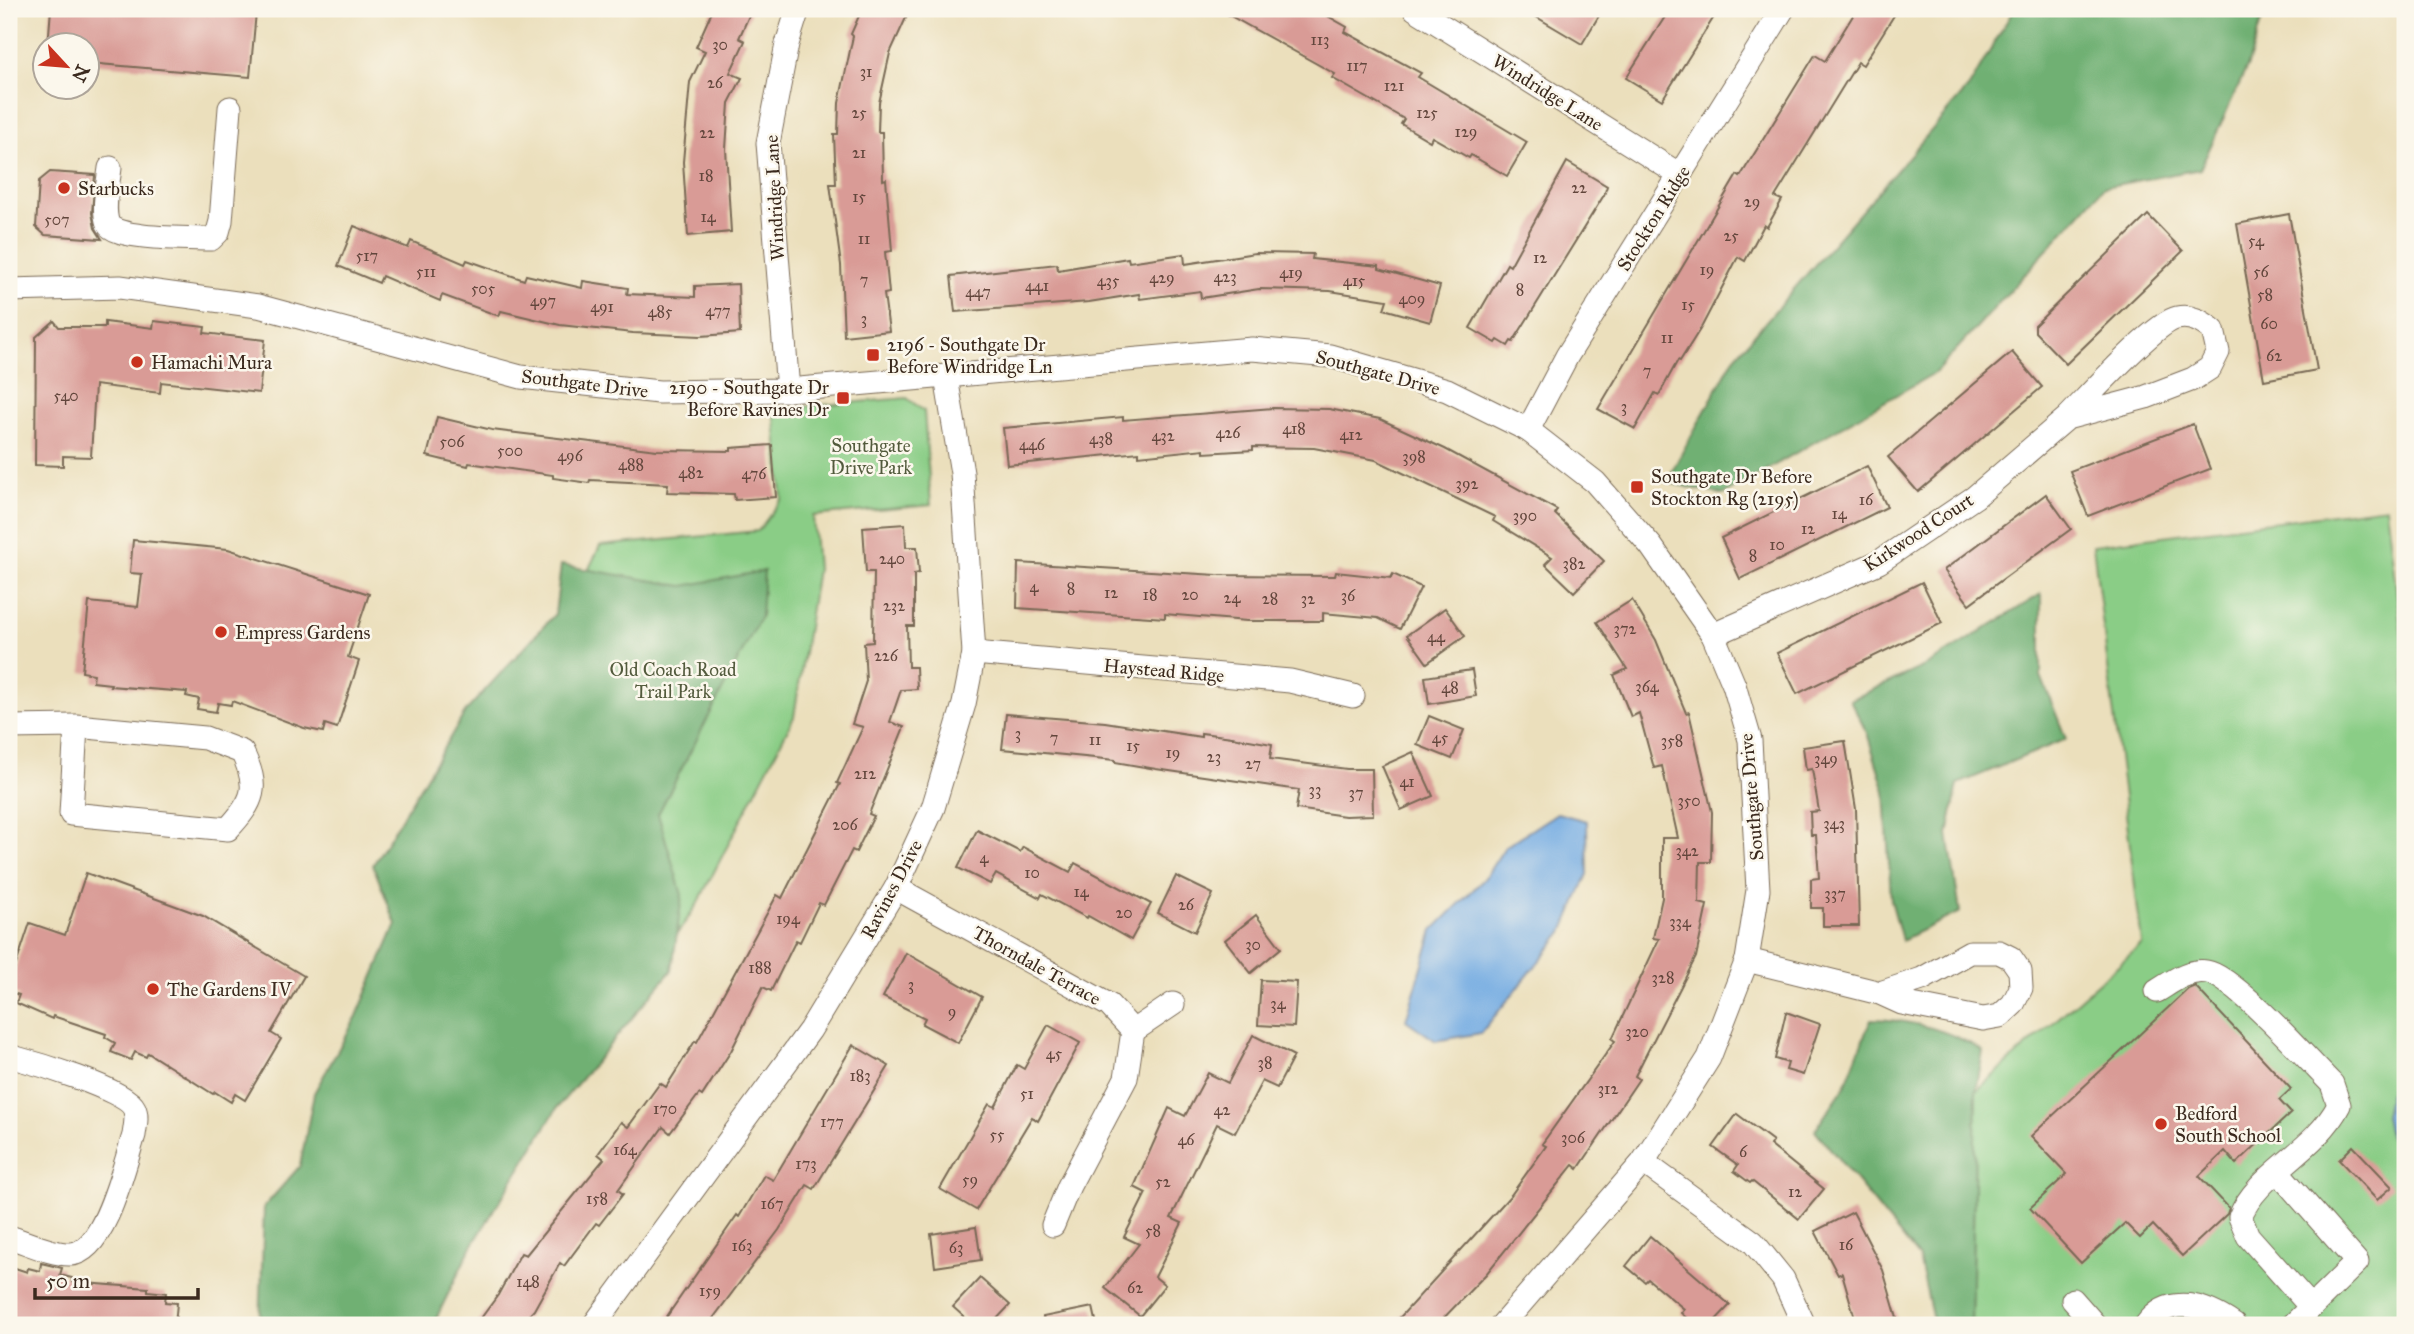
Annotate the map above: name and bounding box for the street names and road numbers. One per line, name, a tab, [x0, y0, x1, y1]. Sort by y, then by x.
street label: Windridge Lane	[1488, 49, 1607, 136]
street label: Windridge Lane	[760, 134, 790, 261]
street label: Stockton Ridge	[1612, 161, 1696, 276]
street label: Southgate Drive	[1313, 345, 1443, 401]
street label: Southgate Drive	[520, 364, 650, 404]
street label: Kirkwood Court	[1859, 488, 1978, 577]
street label: Haystead Ridge	[1103, 654, 1225, 688]
street label: Southgate Drive	[1734, 732, 1770, 862]
street label: Ravines Drive	[856, 836, 927, 943]
street label: Thorndale Terrace	[969, 921, 1105, 1010]

